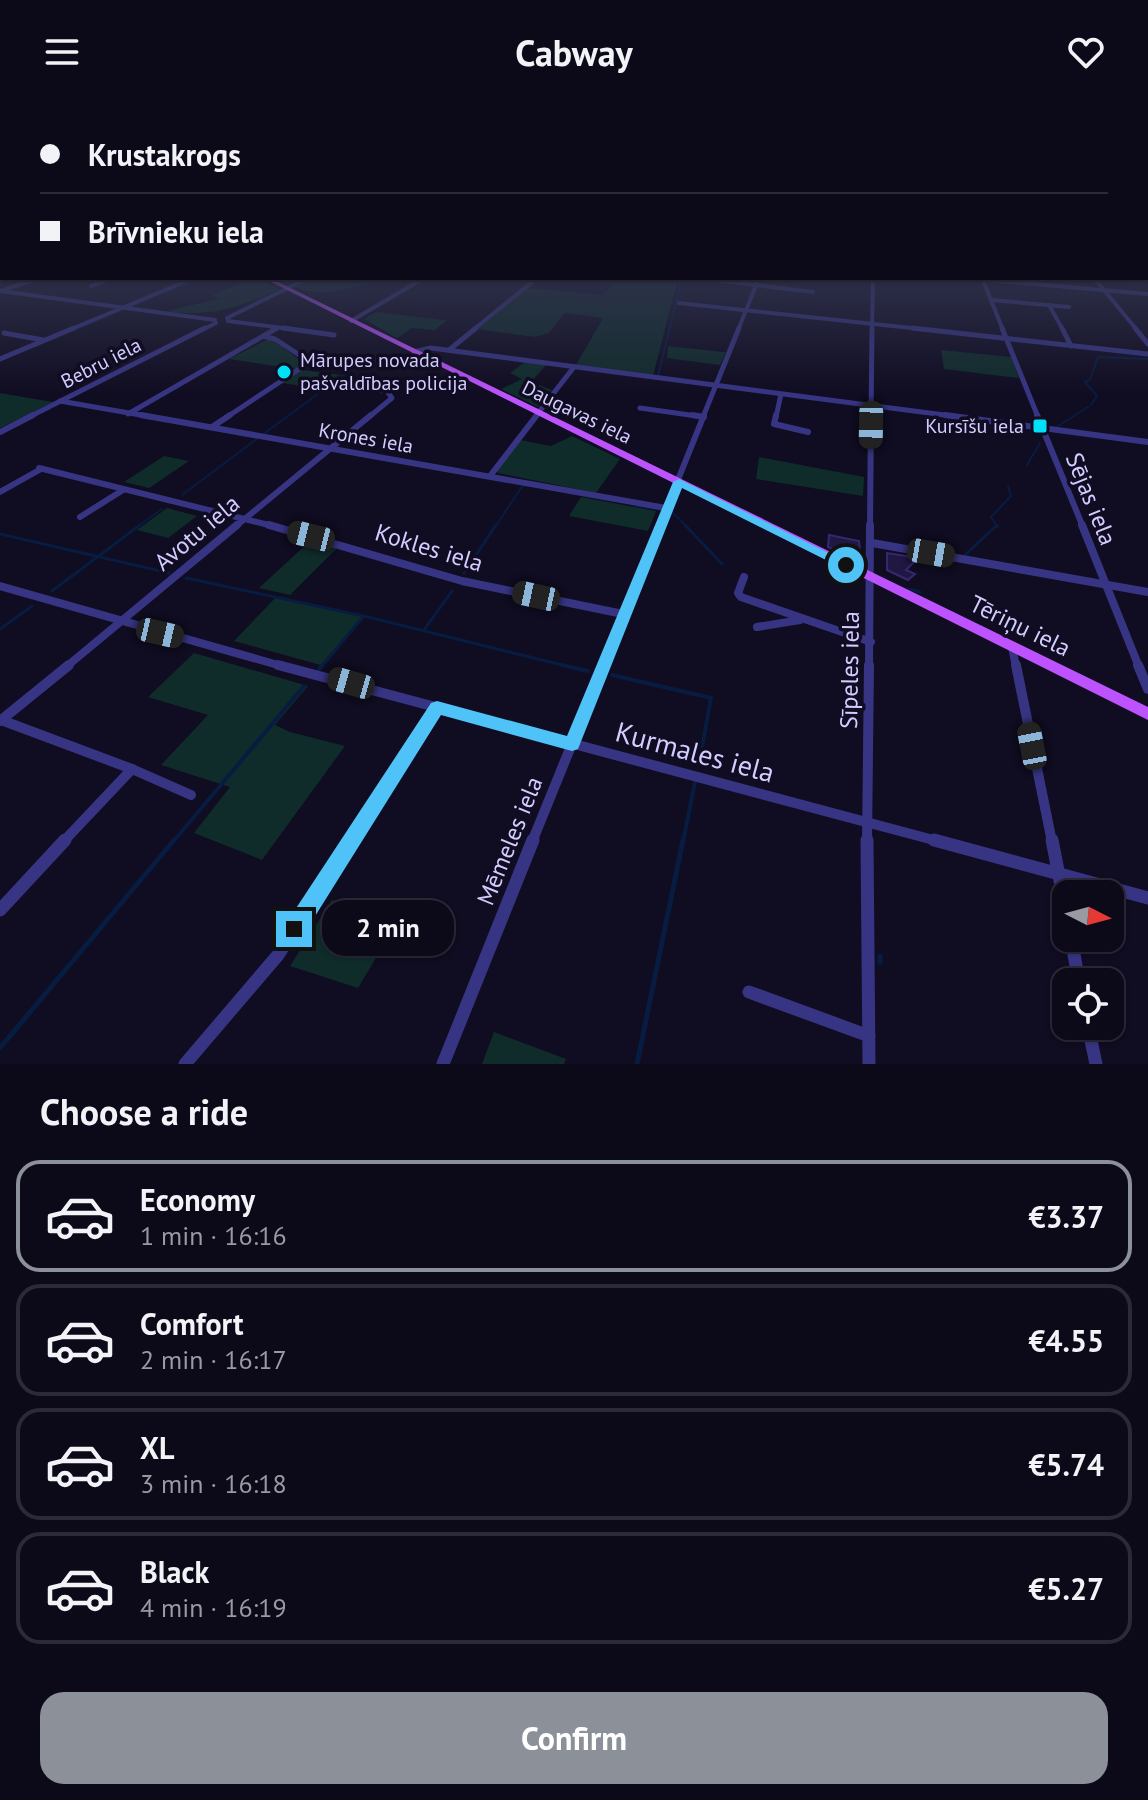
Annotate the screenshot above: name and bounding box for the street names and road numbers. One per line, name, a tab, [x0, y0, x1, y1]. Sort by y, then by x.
street label: Bebru iela	[56, 332, 146, 394]
street label: Daugavas iela	[518, 374, 636, 450]
street label: Krones iela	[317, 417, 415, 459]
street label: Sējas iela	[1059, 448, 1124, 550]
street label: Avotu iela	[147, 488, 246, 577]
street label: Kokles iela	[371, 516, 487, 579]
street label: Tēriņu iela	[965, 588, 1076, 663]
street label: Sīpeles iela	[833, 611, 866, 729]
street label: Kurmales iela	[612, 713, 779, 790]
street label: Mēmeles iela	[470, 772, 549, 910]

